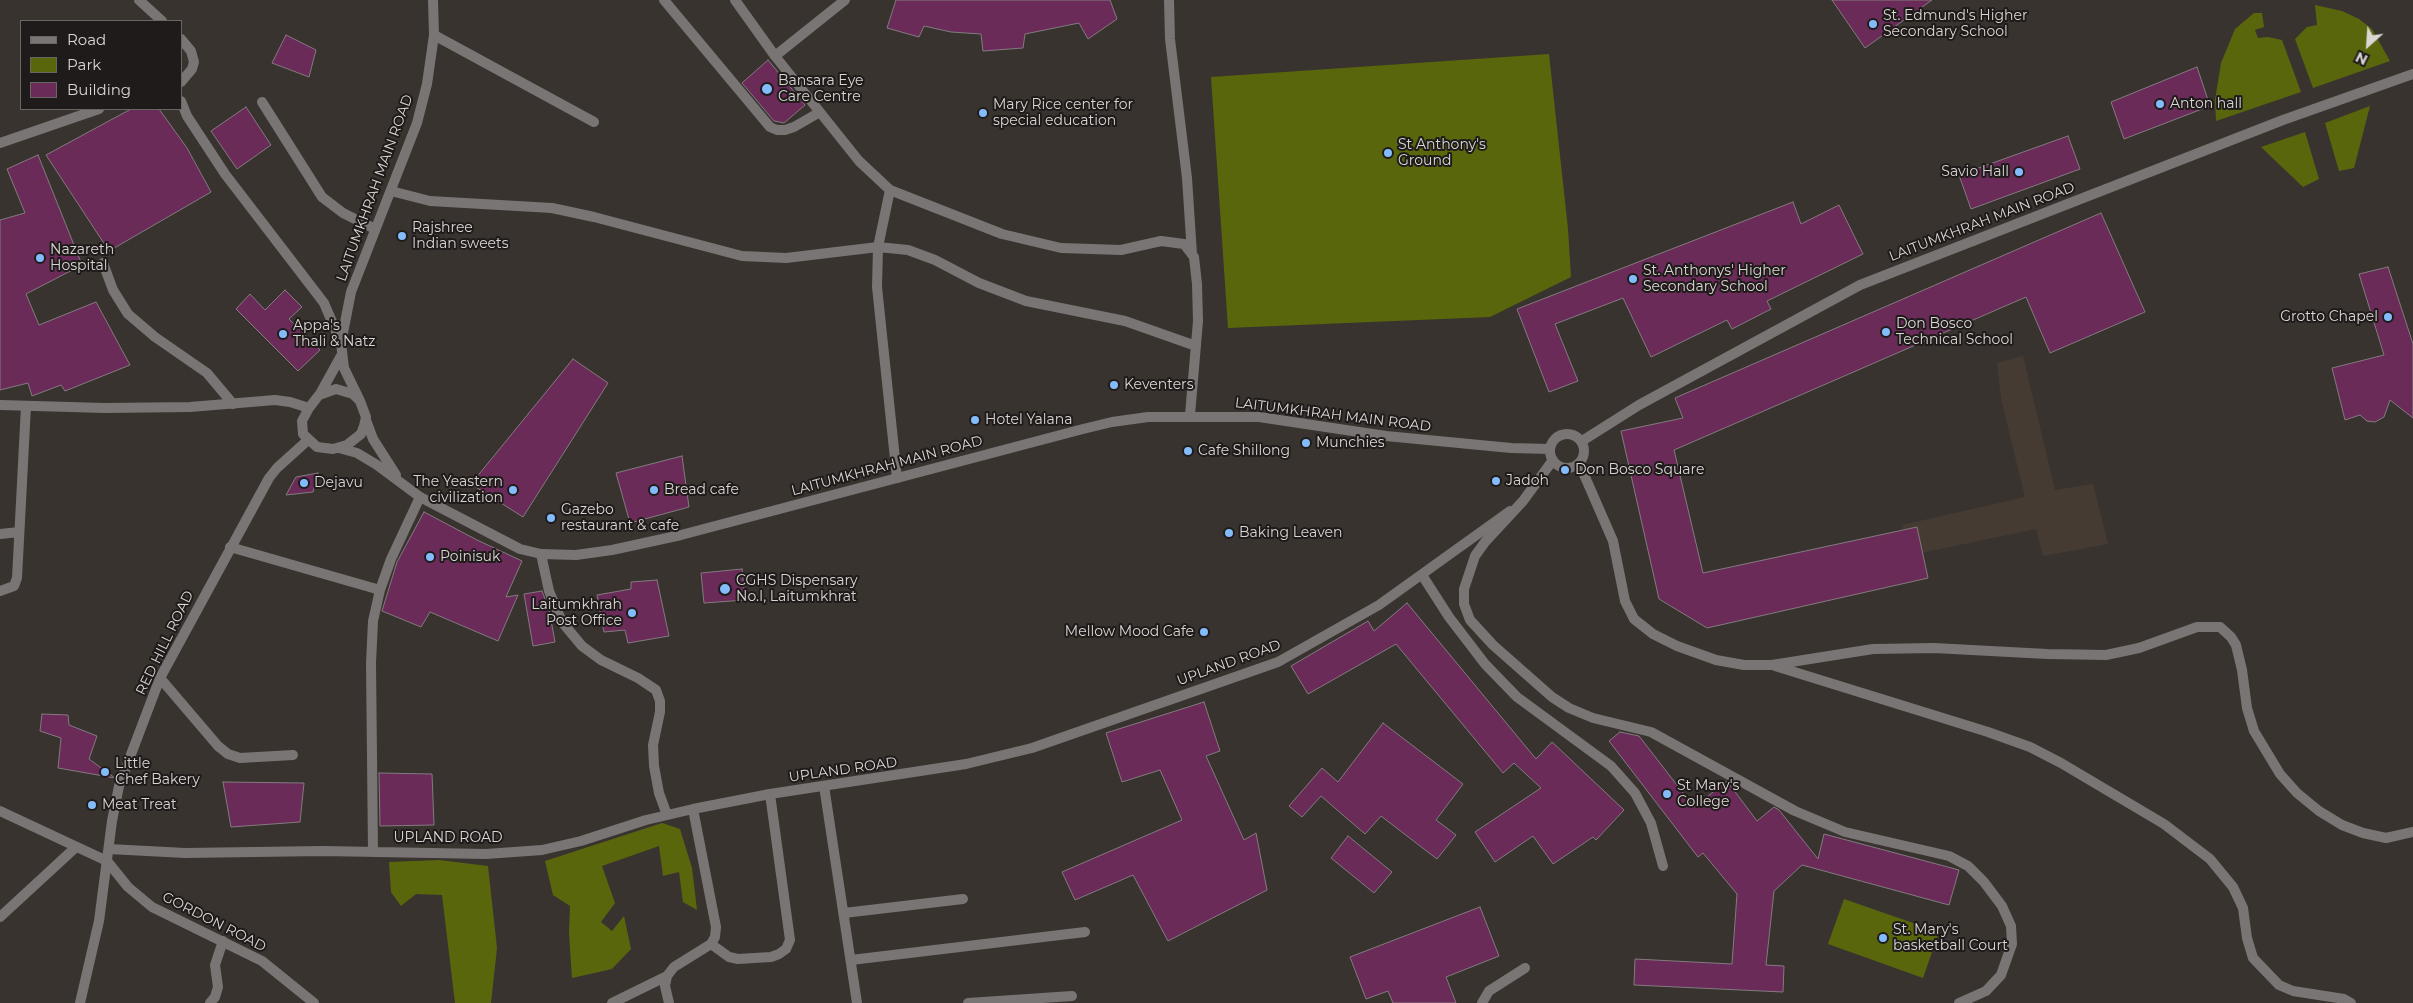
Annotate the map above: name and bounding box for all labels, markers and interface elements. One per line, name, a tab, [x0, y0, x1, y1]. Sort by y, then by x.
place label: St. Edmund's Higher Secondary School	[1883, 8, 2028, 40]
marker: St. Edmund's Higher Secondary School	[1867, 18, 1879, 30]
legend	[20, 20, 182, 110]
north arrow	[2343, 20, 2393, 70]
text: Road	[67, 30, 106, 49]
text: N	[2352, 48, 2370, 69]
text: Park	[67, 55, 101, 74]
place label: Bansara Eye Care Centre	[778, 73, 864, 105]
text: Building	[67, 80, 131, 99]
marker: Bansara Eye Care Centre	[760, 82, 774, 96]
street label: LAITUMKHRAH MAIN ROAD	[333, 92, 417, 284]
place label: Anton hall	[2170, 96, 2242, 112]
place label: Mary Rice center for special education	[993, 97, 1133, 130]
marker: Anton hall	[2154, 98, 2166, 110]
marker: Mary Rice center for special education	[977, 107, 989, 119]
place label: St Anthony's Ground	[1398, 137, 1486, 170]
marker: St Anthony's Ground	[1382, 147, 1394, 159]
place label: Savio Hall	[1941, 164, 2009, 180]
marker: Savio Hall	[2013, 166, 2025, 178]
street label: LAITUMKHRAH MAIN ROAD	[1887, 179, 2077, 265]
place label: Rajshree Indian sweets	[412, 220, 509, 252]
marker: Rajshree Indian sweets	[396, 230, 408, 242]
place label: Nazareth Hospital	[50, 242, 114, 274]
marker: Nazareth Hospital	[34, 252, 46, 264]
place label: St. Anthonys' Higher Secondary School	[1643, 263, 1786, 296]
marker: St. Anthonys' Higher Secondary School	[1627, 273, 1639, 285]
place label: Grotto Chapel	[2280, 309, 2378, 325]
marker: Grotto Chapel	[2382, 311, 2394, 323]
place label: Don Bosco Technical School	[1896, 316, 2013, 348]
place label: Appa's Thali & Natz	[293, 318, 375, 351]
marker: Don Bosco Technical School	[1880, 326, 1892, 338]
marker: Appa's Thali & Natz	[277, 328, 289, 340]
place label: Keventers	[1124, 377, 1194, 393]
marker: Keventers	[1108, 379, 1120, 391]
street label: LAITUMKHRAH MAIN ROAD	[1234, 395, 1432, 435]
place label: Hotel Yalana	[985, 412, 1072, 428]
marker: Hotel Yalana	[969, 414, 981, 426]
street label: LAITUMKHRAH MAIN ROAD	[790, 432, 984, 500]
place label: Munchies	[1316, 435, 1385, 451]
marker: Munchies	[1300, 437, 1312, 449]
place label: Cafe Shillong	[1198, 443, 1290, 459]
marker: Cafe Shillong	[1182, 445, 1194, 457]
place label: Don Bosco Square	[1575, 462, 1705, 478]
marker: Don Bosco Square	[1559, 464, 1571, 476]
place label: Jadoh	[1506, 473, 1549, 489]
place label: The Yeastern civilization	[413, 474, 503, 507]
place label: Dejavu	[314, 475, 363, 491]
marker: Jadoh	[1490, 475, 1502, 487]
marker: Dejavu	[298, 477, 310, 489]
place label: Bread cafe	[664, 482, 739, 498]
marker: The Yeastern civilization	[507, 484, 519, 496]
marker: Bread cafe	[648, 484, 660, 496]
place label: Gazebo restaurant & cafe	[561, 502, 679, 534]
marker: Gazebo restaurant & cafe	[545, 512, 557, 524]
place label: Baking Leaven	[1239, 525, 1342, 541]
marker: Baking Leaven	[1223, 527, 1235, 539]
place label: Poinisuk	[440, 549, 500, 565]
marker: Poinisuk	[424, 551, 436, 563]
place label: CGHS Dispensary No.I, Laitumkhrat	[736, 573, 858, 606]
marker: CGHS Dispensary No.I, Laitumkhrat	[718, 582, 732, 596]
street label: RED HILL ROAD	[133, 588, 197, 698]
place label: Laitumkhrah Post Office	[531, 597, 622, 630]
marker: Laitumkhrah Post Office	[626, 607, 638, 619]
place label: Mellow Mood Cafe	[1065, 624, 1194, 640]
marker: Mellow Mood Cafe	[1198, 626, 1210, 638]
street label: UPLAND ROAD	[1175, 636, 1283, 690]
street label: UPLAND ROAD	[788, 754, 898, 786]
place label: Little Chef Bakery	[115, 756, 200, 789]
marker: Little Chef Bakery	[99, 766, 111, 778]
place label: St Mary's College	[1677, 778, 1739, 810]
marker: St Mary's College	[1661, 788, 1673, 800]
place label: Meat Treat	[102, 797, 177, 813]
marker: Meat Treat	[86, 799, 98, 811]
street label: UPLAND ROAD	[393, 830, 503, 846]
street label: GORDON ROAD	[159, 889, 269, 955]
place label: St. Mary's basketball Court	[1893, 922, 2008, 954]
marker: St. Mary's basketball Court	[1877, 932, 1889, 944]

